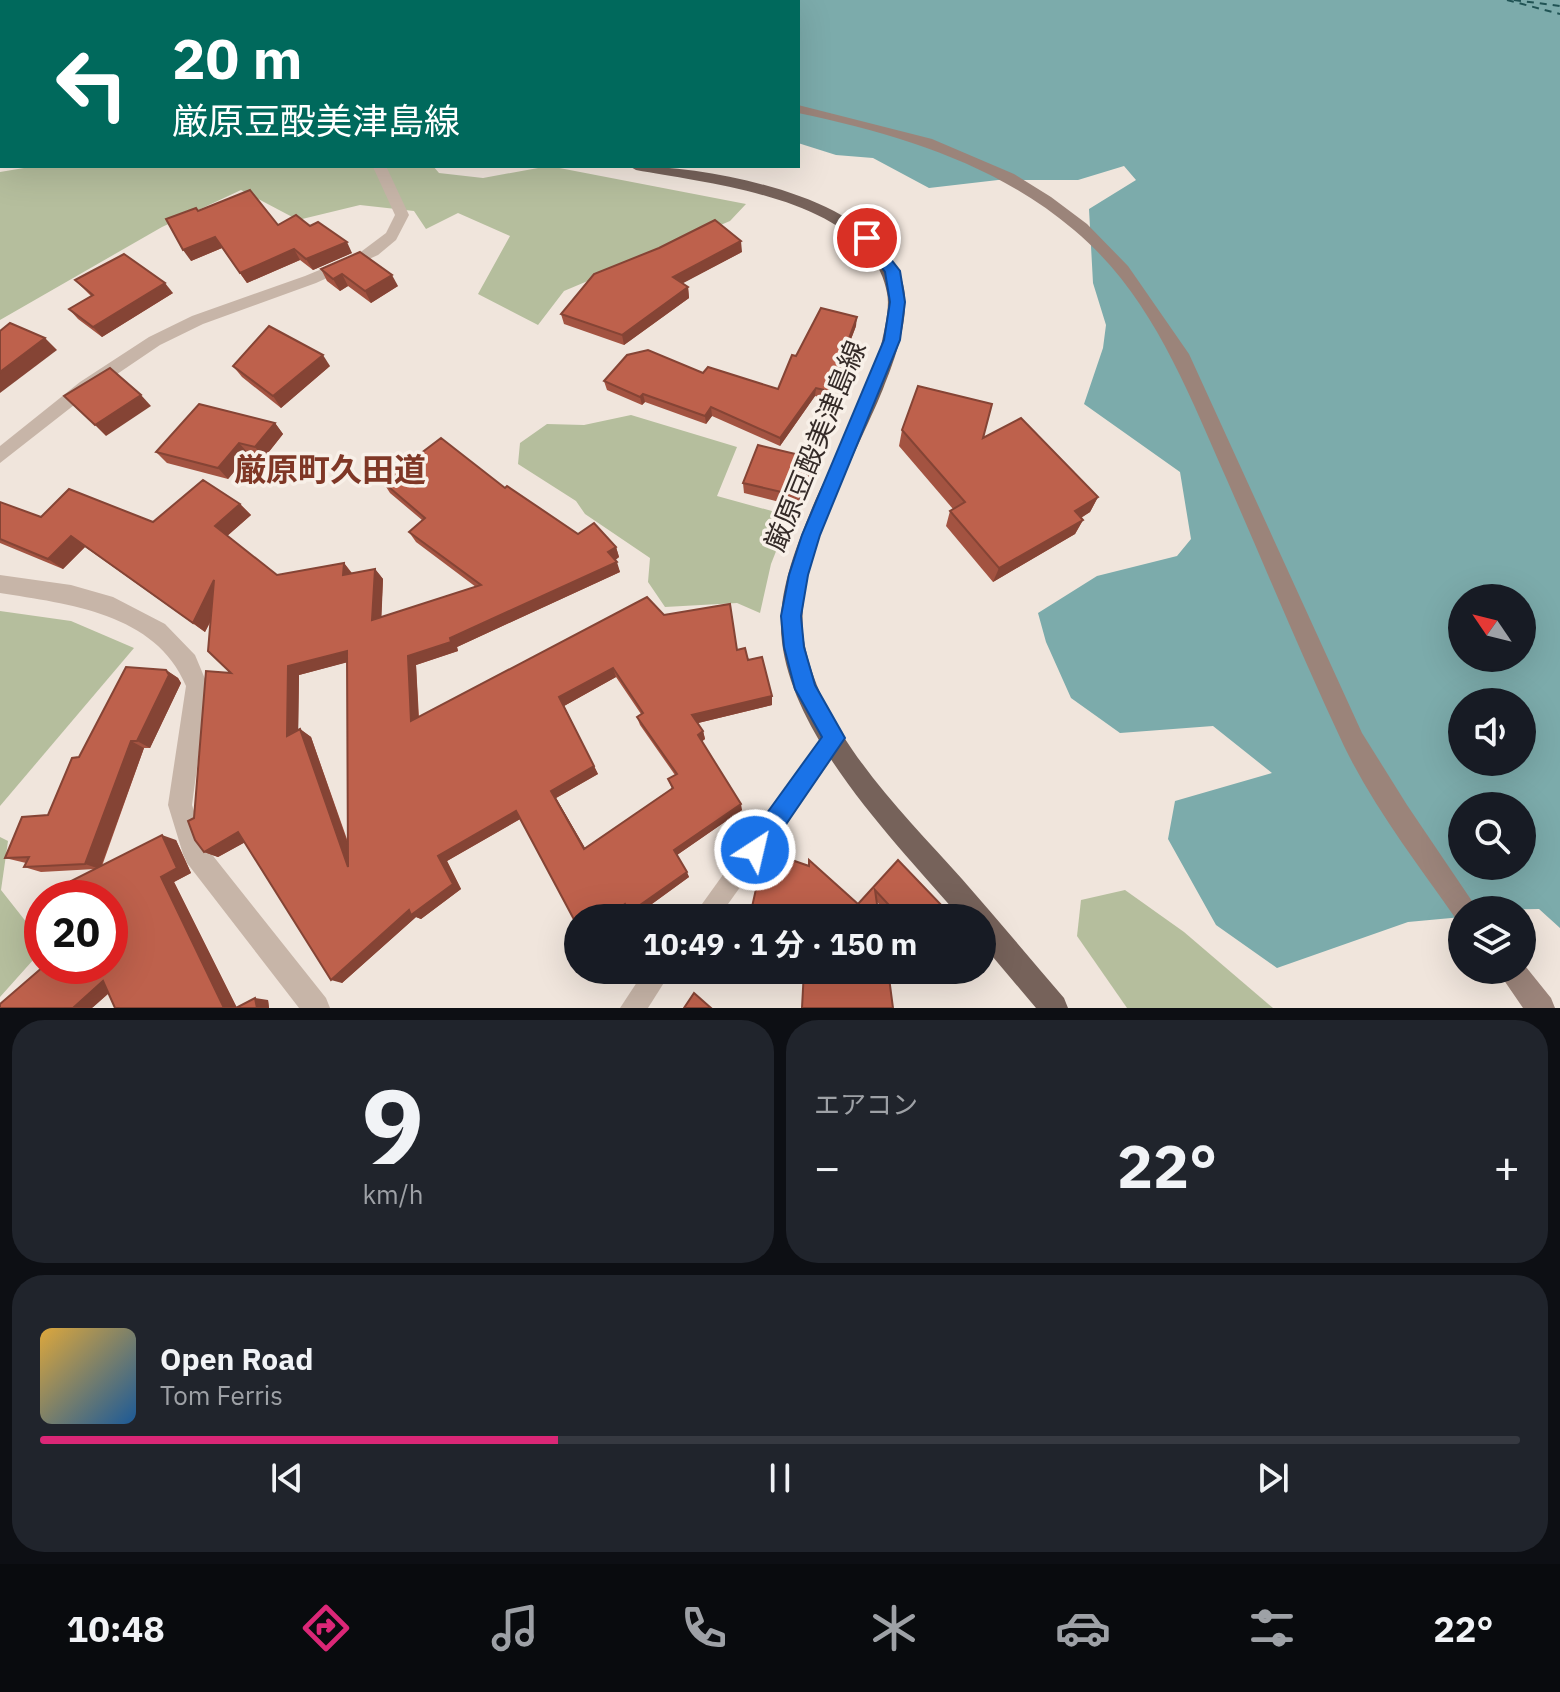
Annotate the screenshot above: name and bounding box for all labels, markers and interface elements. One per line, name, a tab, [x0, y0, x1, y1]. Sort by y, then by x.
text: 20 m	[172, 22, 302, 94]
icon: left	[40, 32, 144, 136]
text: 厳原豆酘美津島線	[172, 97, 460, 144]
pin	[833, 204, 901, 272]
icon: arrive	[845, 216, 889, 260]
street label: 厳原豆酘美津島線	[755, 335, 874, 557]
district label: 厳原町久田道	[234, 448, 426, 490]
north arrow	[1448, 584, 1536, 672]
map controls	[1448, 584, 1536, 984]
button: sound	[1448, 688, 1536, 776]
button: search	[1448, 792, 1536, 880]
position arrow	[713, 808, 797, 892]
speed limit sign: 20	[24, 880, 128, 984]
button: layers	[1448, 896, 1536, 984]
text: 10:49 · 1 分 · 150 m	[643, 924, 917, 963]
text: 9	[362, 1057, 424, 1193]
text: エアコン	[814, 1087, 918, 1121]
text: 22°	[1117, 1126, 1217, 1205]
text: −	[814, 1138, 840, 1195]
text: +	[1494, 1138, 1520, 1195]
text: km/h	[362, 1177, 424, 1211]
text: Open Road	[160, 1339, 313, 1378]
text: Tom Ferris	[160, 1378, 283, 1412]
icon: previous	[265, 1456, 309, 1500]
icon: pause	[758, 1456, 802, 1500]
icon: next	[1251, 1456, 1295, 1500]
icon: directions	[298, 1600, 354, 1656]
icon: music	[487, 1600, 543, 1656]
icon: phone	[676, 1600, 732, 1656]
icon: climate	[866, 1600, 922, 1656]
icon: car	[1055, 1600, 1111, 1656]
icon: filters	[1244, 1600, 1300, 1656]
text: 10:48	[67, 1605, 165, 1652]
text: 22°	[1433, 1605, 1493, 1652]

